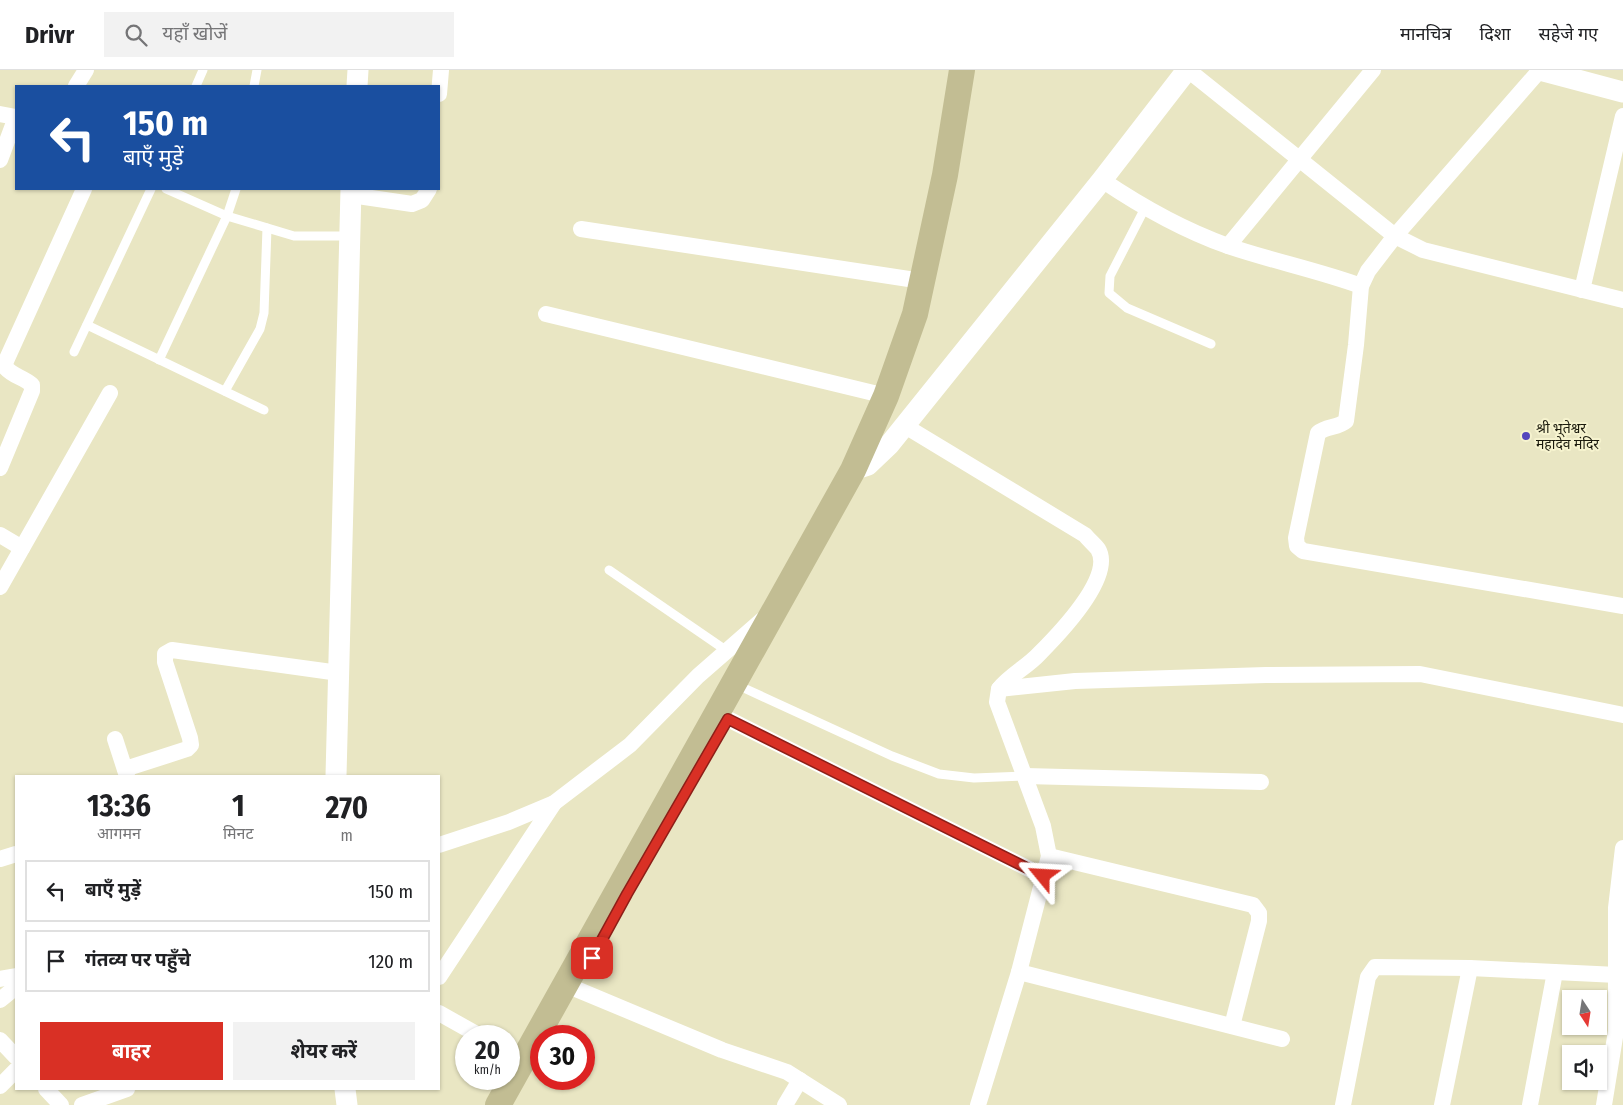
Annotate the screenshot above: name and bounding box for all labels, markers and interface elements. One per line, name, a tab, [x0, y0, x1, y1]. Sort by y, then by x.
search box	[104, 12, 454, 57]
text: Drivr	[25, 21, 74, 49]
icon: search	[122, 21, 150, 49]
text: यहाँ खोजें	[162, 22, 227, 45]
text: मानचित्र	[1400, 23, 1451, 45]
text: दिशा	[1479, 23, 1511, 45]
text: सहेजे गए	[1539, 23, 1598, 45]
text: 150 m	[123, 102, 208, 144]
icon: left	[40, 105, 105, 170]
text: बाएँ मुड़ें	[123, 144, 184, 171]
place label: श्री भूतेश्वर महादेव मंदिर	[1536, 419, 1599, 453]
marker: श्री भूतेश्वर महादेव मंदिर	[1520, 430, 1532, 442]
text: 13:36	[87, 788, 151, 824]
text: 1	[232, 788, 245, 824]
text: 270	[325, 790, 368, 826]
text: आगमन	[97, 824, 141, 843]
text: मिनट	[223, 824, 254, 843]
text: m	[341, 826, 353, 845]
position arrow	[1016, 849, 1068, 901]
icon: left	[42, 877, 70, 905]
text: बाएँ मुड़ें	[85, 878, 141, 901]
text: 150 m	[368, 880, 413, 903]
pin	[571, 937, 613, 979]
icon: arrive	[578, 944, 606, 972]
icon: arrive	[42, 947, 70, 975]
text: गंतव्य पर पहुँचे	[85, 948, 191, 971]
text: 120 m	[368, 950, 413, 973]
north arrow	[1562, 990, 1608, 1035]
map controls	[1562, 990, 1607, 1090]
button: बाहर	[40, 1022, 223, 1080]
button: शेयर करें	[233, 1022, 415, 1080]
speed limit sign: 30	[530, 1025, 595, 1090]
text: 20	[475, 1036, 500, 1066]
button: sound	[1562, 1045, 1607, 1090]
text: km/h	[474, 1063, 501, 1077]

